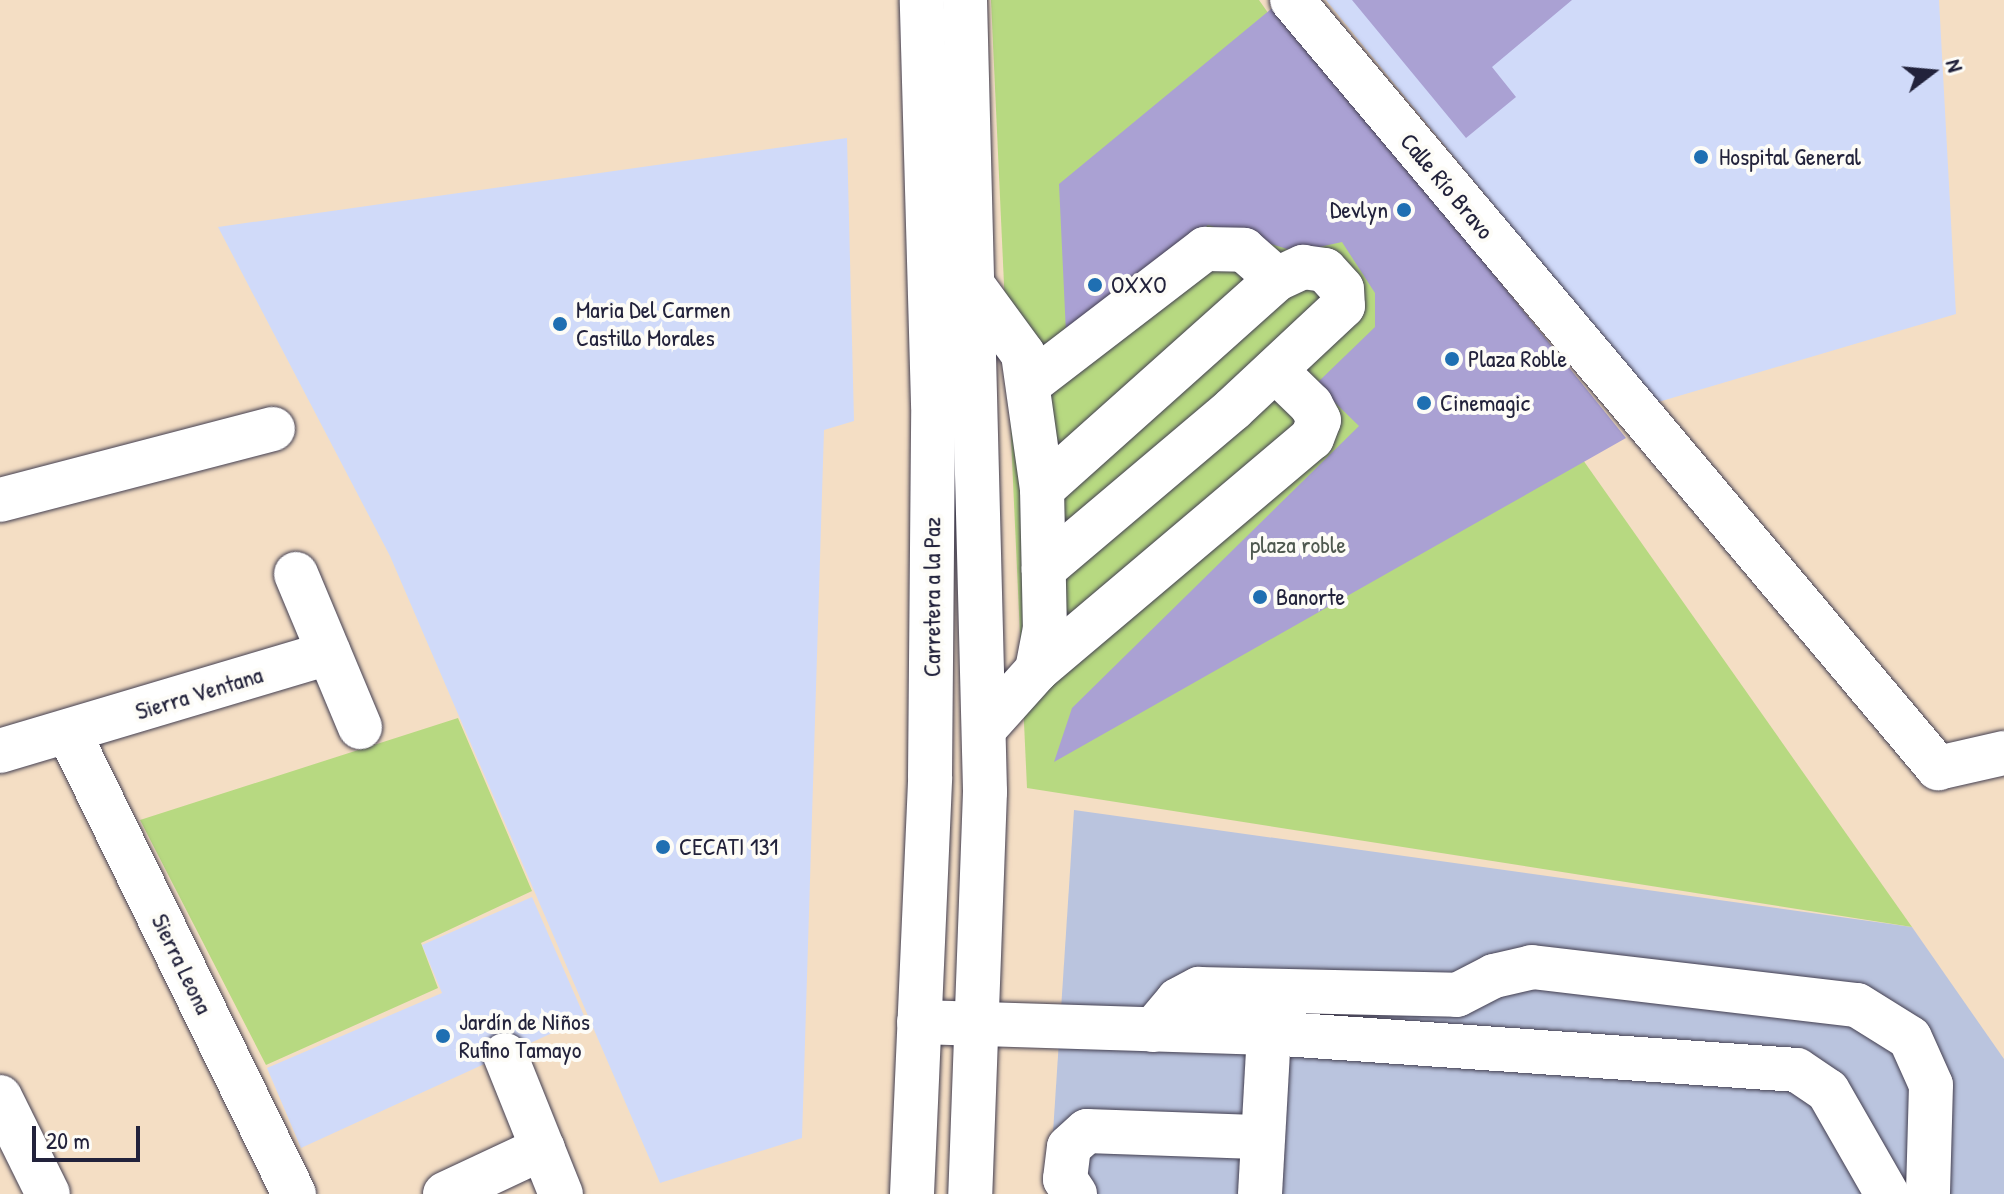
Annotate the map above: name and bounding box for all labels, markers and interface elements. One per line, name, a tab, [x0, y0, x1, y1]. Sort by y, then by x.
north arrow	[1892, 32, 1972, 112]
text: N	[1939, 56, 1971, 75]
street label: Calle Río Bravo	[1394, 127, 1500, 245]
place label: Hospital General	[1719, 143, 1861, 171]
marker: Hospital General	[1690, 146, 1712, 168]
place label: Devlyn	[1330, 196, 1388, 224]
marker: Devlyn	[1395, 201, 1413, 219]
place label: OXXO	[1111, 271, 1167, 299]
marker: OXXO	[1086, 276, 1104, 294]
place label: Maria Del Carmen Castillo Morales	[576, 296, 731, 352]
marker: Maria Del Carmen Castillo Morales	[551, 315, 569, 333]
place label: Plaza Roble	[1468, 345, 1567, 373]
marker: Plaza Roble	[1443, 350, 1461, 368]
place label: Cinemagic	[1440, 389, 1530, 417]
marker: Cinemagic	[1415, 394, 1433, 412]
street label: Carretera a la Paz	[918, 517, 946, 677]
park label: plaza roble	[1250, 531, 1346, 559]
place label: Banorte	[1276, 583, 1345, 611]
marker: Banorte	[1251, 588, 1269, 606]
street label: Sierra Ventana	[132, 660, 266, 726]
place label: CECATI 131	[679, 833, 778, 861]
marker: CECATI 131	[654, 838, 672, 856]
street label: Sierra Leona	[145, 909, 219, 1019]
place label: Jardín de Niños Rufino Tamayo	[459, 1008, 590, 1064]
marker: Jardín de Niños Rufino Tamayo	[434, 1027, 452, 1045]
scale bar	[36, 1110, 144, 1160]
text: 20 m	[46, 1124, 90, 1156]

